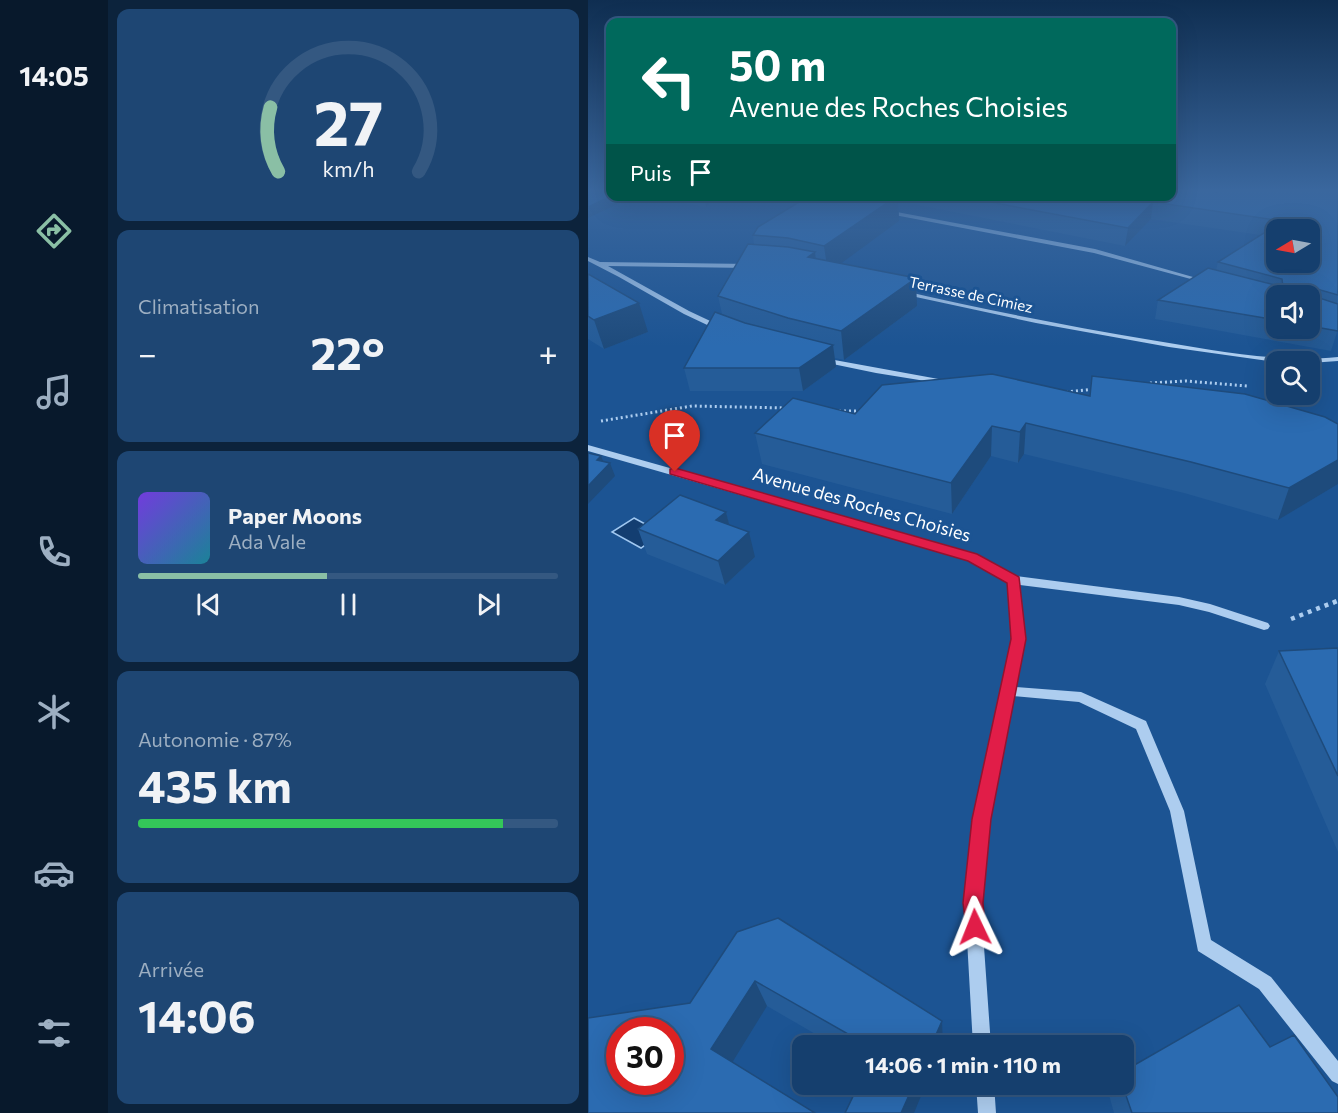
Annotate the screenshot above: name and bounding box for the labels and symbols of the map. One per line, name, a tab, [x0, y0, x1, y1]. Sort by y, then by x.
north arrow	[1266, 219, 1320, 273]
street label: Terrasse de Cimiez	[907, 272, 1035, 316]
pin	[649, 410, 700, 472]
street label: Avenue des Roches Choisies	[750, 462, 974, 546]
position arrow	[943, 895, 1007, 959]
speed limit sign: 30	[606, 1017, 684, 1095]

